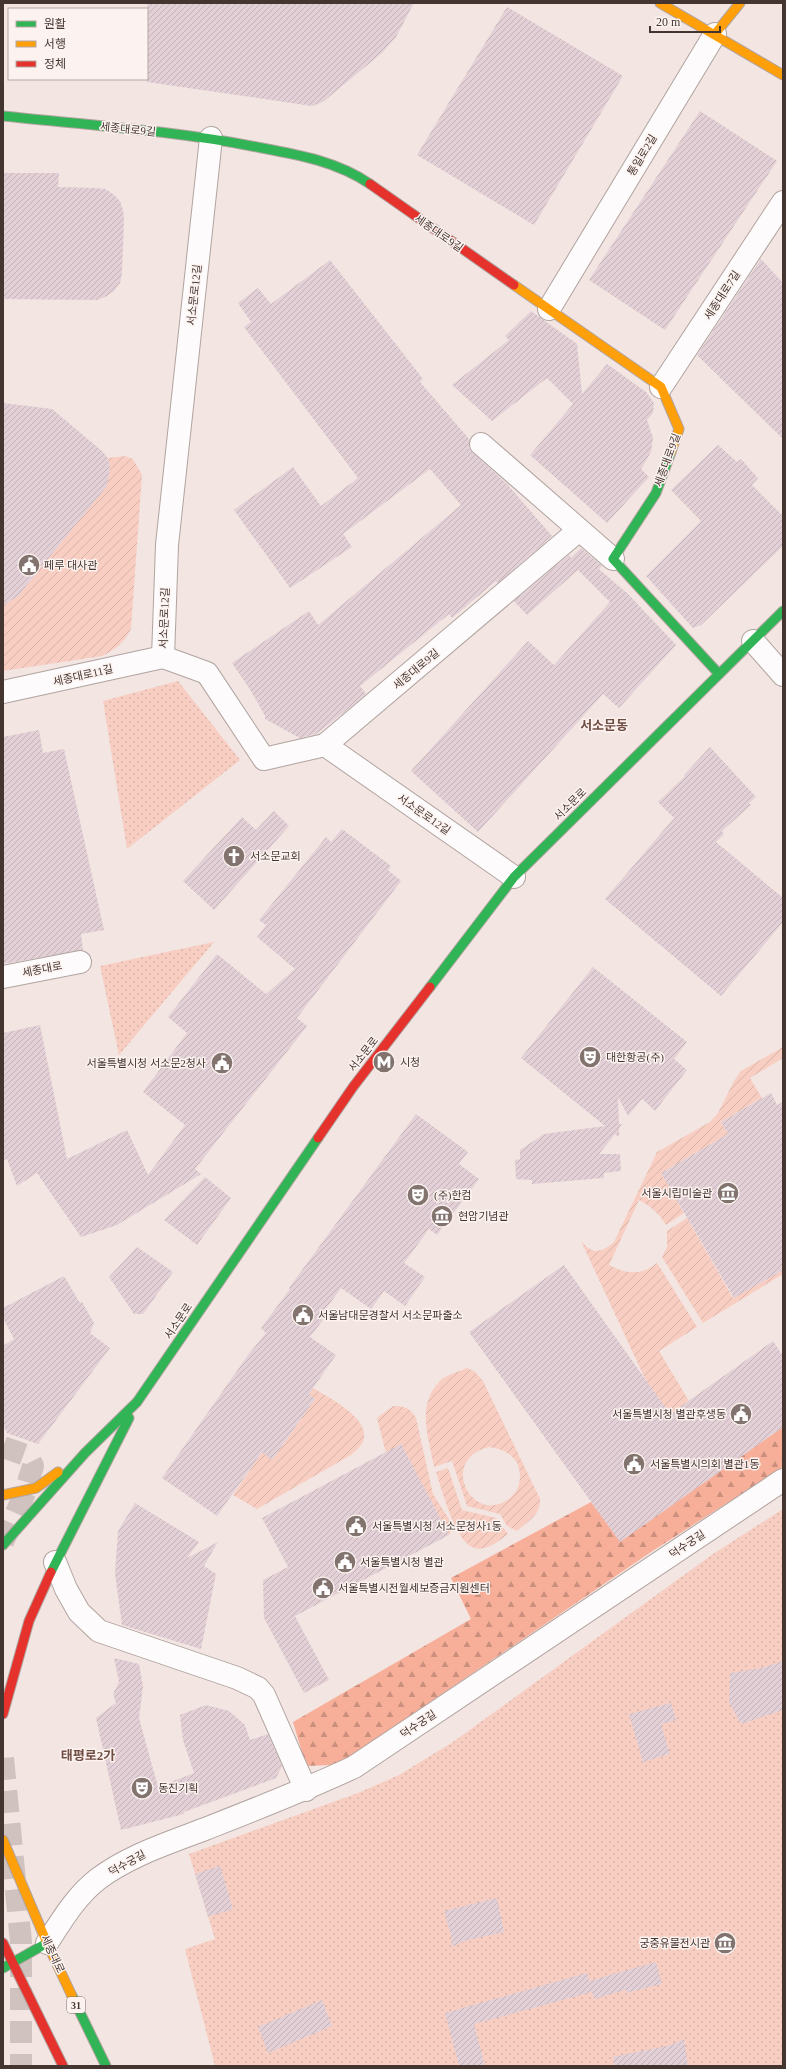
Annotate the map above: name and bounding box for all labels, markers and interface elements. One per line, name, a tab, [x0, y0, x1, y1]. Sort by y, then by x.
legend	[8, 8, 148, 80]
scale bar	[650, 8, 720, 34]
text: 20 m	[656, 15, 681, 29]
text: 원활	[44, 17, 66, 31]
text: 서행	[44, 37, 66, 51]
text: 정체	[44, 57, 66, 71]
street label: 세종대로9길	[99, 120, 157, 138]
street label: 통일로2길	[625, 132, 659, 178]
street label: 세종대로9길	[413, 212, 465, 254]
street label: 서소문로12길	[185, 264, 203, 326]
street label: 세종대로7길	[702, 268, 742, 322]
street label: 세종대로9길	[652, 432, 682, 488]
public building icon: 페루 대사관	[16, 552, 42, 578]
place label: 페루 대사관	[44, 559, 97, 571]
street label: 서소문로12길	[157, 587, 171, 649]
street label: 세종대로9길	[391, 646, 441, 692]
street label: 세종대로11길	[52, 662, 114, 688]
district label: 서소문동	[580, 718, 628, 733]
street label: 서소문로	[551, 785, 589, 823]
street label: 서소문로12길	[395, 791, 453, 837]
church icon: 서소문교회	[221, 843, 247, 869]
place label: 서소문교회	[250, 850, 301, 862]
street label: 세종대로	[21, 959, 63, 979]
street label: 서소문로	[346, 1034, 380, 1074]
theatre icon: 대한항공(주)	[577, 1044, 603, 1070]
metro station icon: 시청	[371, 1049, 397, 1075]
public building icon: 서울특별시청 서소문2청사	[209, 1050, 235, 1076]
place label: 대한항공(주)	[606, 1051, 664, 1064]
place label: 시청	[400, 1056, 420, 1068]
place label: 서울특별시청 서소문2청사	[86, 1057, 206, 1069]
museum icon: 서울시립미술관	[715, 1180, 741, 1206]
theatre icon: (주)한컴	[405, 1182, 431, 1208]
place label: 서울시립미술관	[641, 1187, 712, 1199]
place label: (주)한컴	[434, 1189, 472, 1202]
museum icon: 현암기념관	[429, 1203, 455, 1229]
place label: 현암기념관	[458, 1210, 509, 1222]
street label: 서소문로	[162, 1301, 194, 1341]
public building icon: 서울남대문경찰서 서소문파출소	[290, 1302, 316, 1328]
place label: 서울남대문경찰서 서소문파출소	[318, 1309, 462, 1321]
public building icon: 서울특별시청 별관후생동	[728, 1401, 754, 1427]
place label: 서울특별시청 별관후생동	[612, 1408, 726, 1420]
public building icon: 서울특별시의회 별관1동	[621, 1451, 647, 1477]
place label: 서울특별시의회 별관1동	[650, 1458, 759, 1470]
public building icon: 서울특별시청 서소문청사1동	[343, 1513, 369, 1539]
place label: 서울특별시청 서소문청사1동	[372, 1520, 502, 1532]
street label: 덕수궁길	[667, 1528, 707, 1560]
public building icon: 서울특별시청 별관	[332, 1549, 358, 1575]
place label: 서울특별시청 별관	[360, 1556, 444, 1568]
public building icon: 서울특별시전월세보증금지원센터	[310, 1575, 336, 1601]
place label: 서울특별시전월세보증금지원센터	[338, 1582, 490, 1594]
street label: 덕수궁길	[398, 1708, 438, 1740]
district label: 태평로2가	[61, 1748, 115, 1763]
theatre icon: 동진기획	[129, 1775, 155, 1801]
place label: 동진기획	[158, 1782, 198, 1794]
street label: 덕수궁길	[106, 1848, 148, 1878]
museum icon: 궁중유물전시관	[712, 1930, 738, 1956]
street label: 세종대로	[39, 1933, 67, 1975]
place label: 궁중유물전시관	[639, 1937, 710, 1949]
road number: 31	[67, 1997, 85, 2013]

